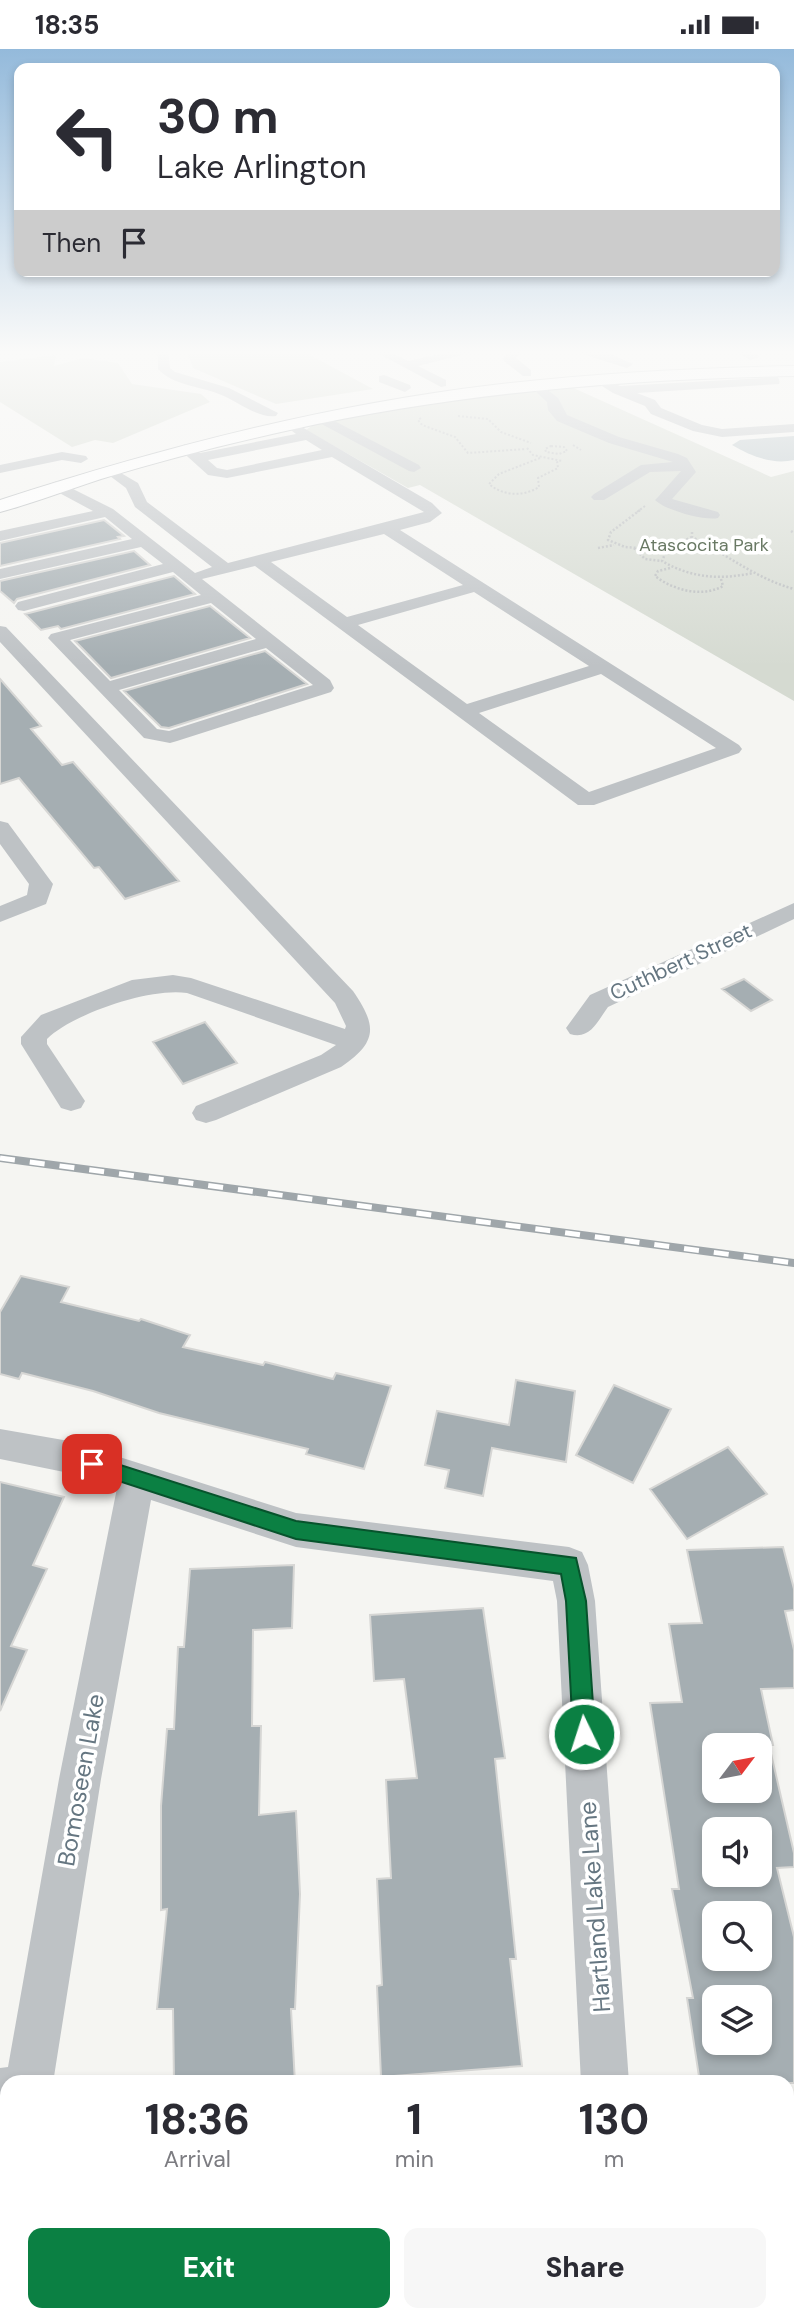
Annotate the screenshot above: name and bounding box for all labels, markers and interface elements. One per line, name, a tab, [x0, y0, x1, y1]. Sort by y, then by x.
text: 18:35	[35, 8, 99, 42]
text: 30 m	[157, 84, 279, 148]
icon: left	[42, 91, 133, 182]
text: Lake Arlington	[157, 146, 367, 188]
icon: arrive	[115, 224, 153, 262]
text: Then	[42, 226, 101, 260]
park label: Atascocita Park	[639, 533, 769, 557]
street label: Cuthbert Street	[605, 917, 757, 1007]
pin	[62, 1434, 122, 1494]
icon: arrive	[73, 1445, 111, 1483]
street label: Bomoseen Lake	[50, 1691, 111, 1868]
position arrow	[547, 1697, 621, 1771]
north arrow	[702, 1733, 772, 1803]
map controls	[702, 1733, 772, 2055]
street label: Hartland Lake Lane	[572, 1801, 617, 2014]
button: sound	[702, 1817, 772, 1887]
button: search	[702, 1901, 772, 1971]
button: layers	[702, 1985, 772, 2055]
text: 18:36	[145, 2092, 250, 2147]
text: 1	[407, 2092, 422, 2147]
text: 130	[579, 2092, 649, 2147]
text: Arrival	[164, 2144, 231, 2174]
text: min	[395, 2144, 434, 2174]
text: m	[604, 2144, 624, 2174]
button: Exit	[28, 2228, 390, 2308]
button: Share	[404, 2228, 766, 2308]

